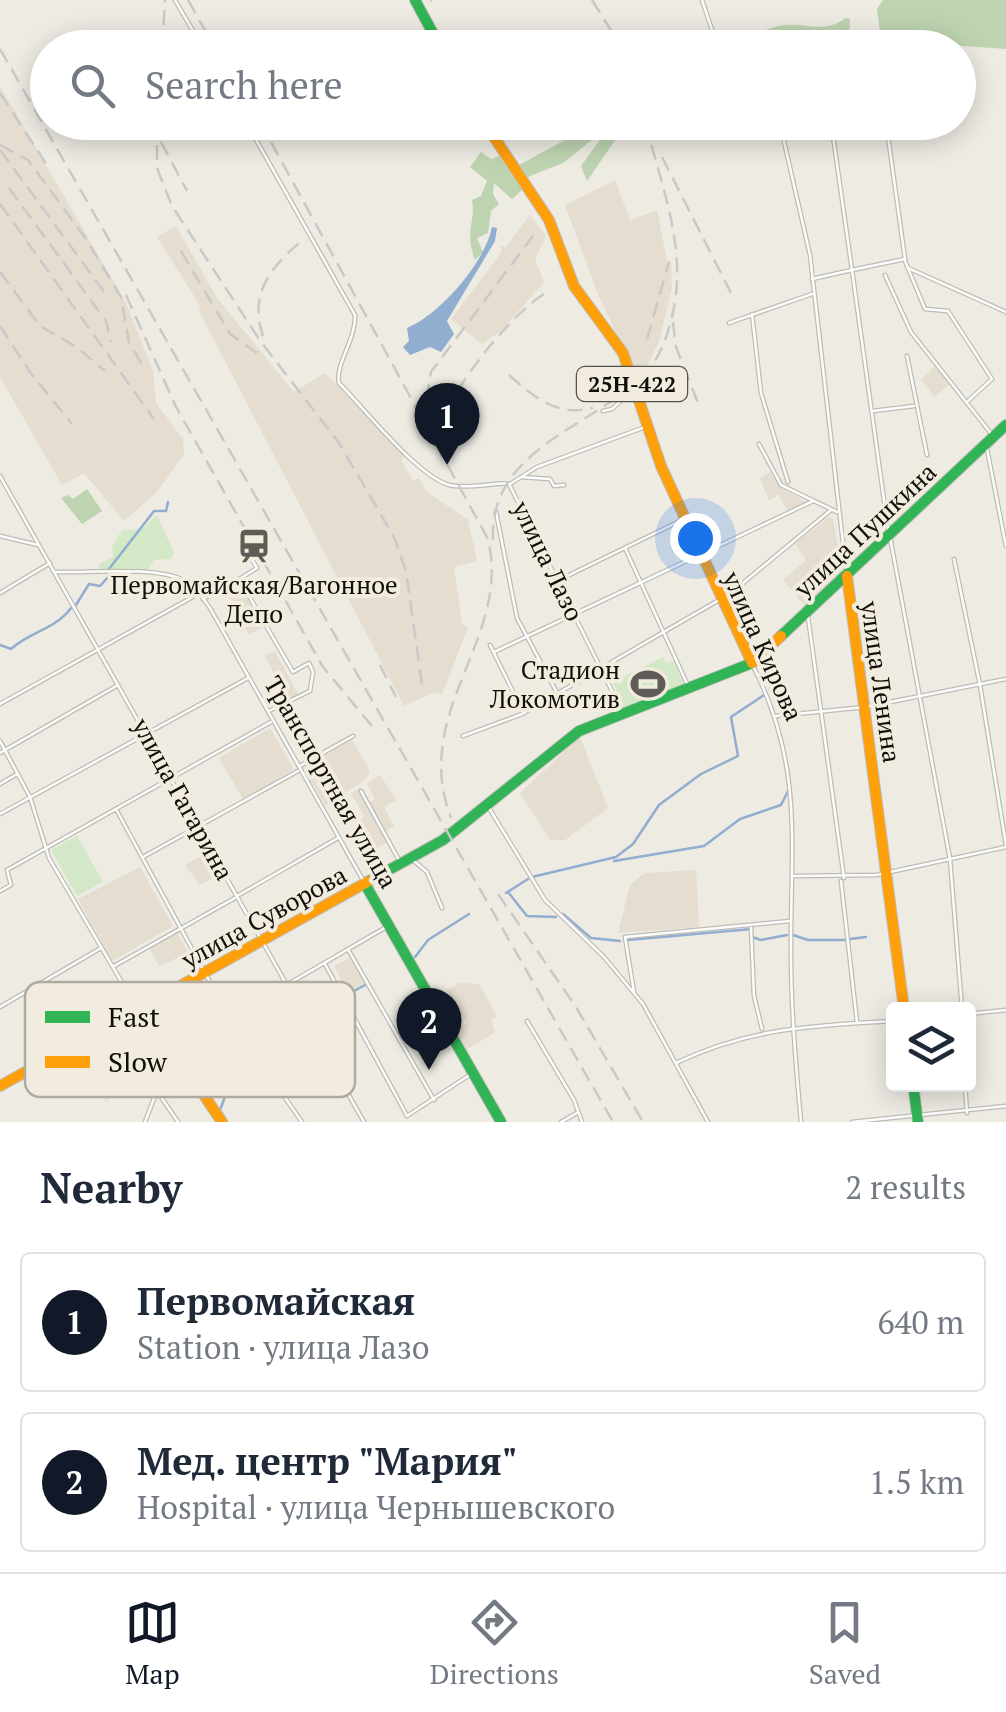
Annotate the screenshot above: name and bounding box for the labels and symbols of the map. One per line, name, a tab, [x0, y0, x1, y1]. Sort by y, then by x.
road number: 25Н-422	[577, 367, 687, 401]
pin: 1	[414, 382, 480, 465]
street label: улица Пушкина	[786, 455, 943, 605]
street label: улица Лазо	[505, 494, 592, 626]
your location	[670, 513, 721, 564]
station icon: Первомайская/Вагонное Депо	[235, 527, 273, 565]
street label: улица Кирова	[715, 565, 811, 726]
place label: Первомайская/Вагонное Депо	[110, 568, 398, 630]
street label: улица Ленина	[854, 598, 909, 765]
place label: Стадион Локомотив	[489, 653, 620, 715]
sports icon: Стадион Локомотив	[629, 665, 667, 703]
street label: Транспортная улица	[257, 670, 406, 894]
street label: улица Гагарина	[125, 711, 242, 886]
street label: улица Суворова	[175, 857, 352, 976]
legend	[25, 982, 355, 1097]
pin: 2	[396, 988, 462, 1070]
text: Fast	[108, 998, 160, 1035]
text: Slow	[108, 1043, 168, 1080]

